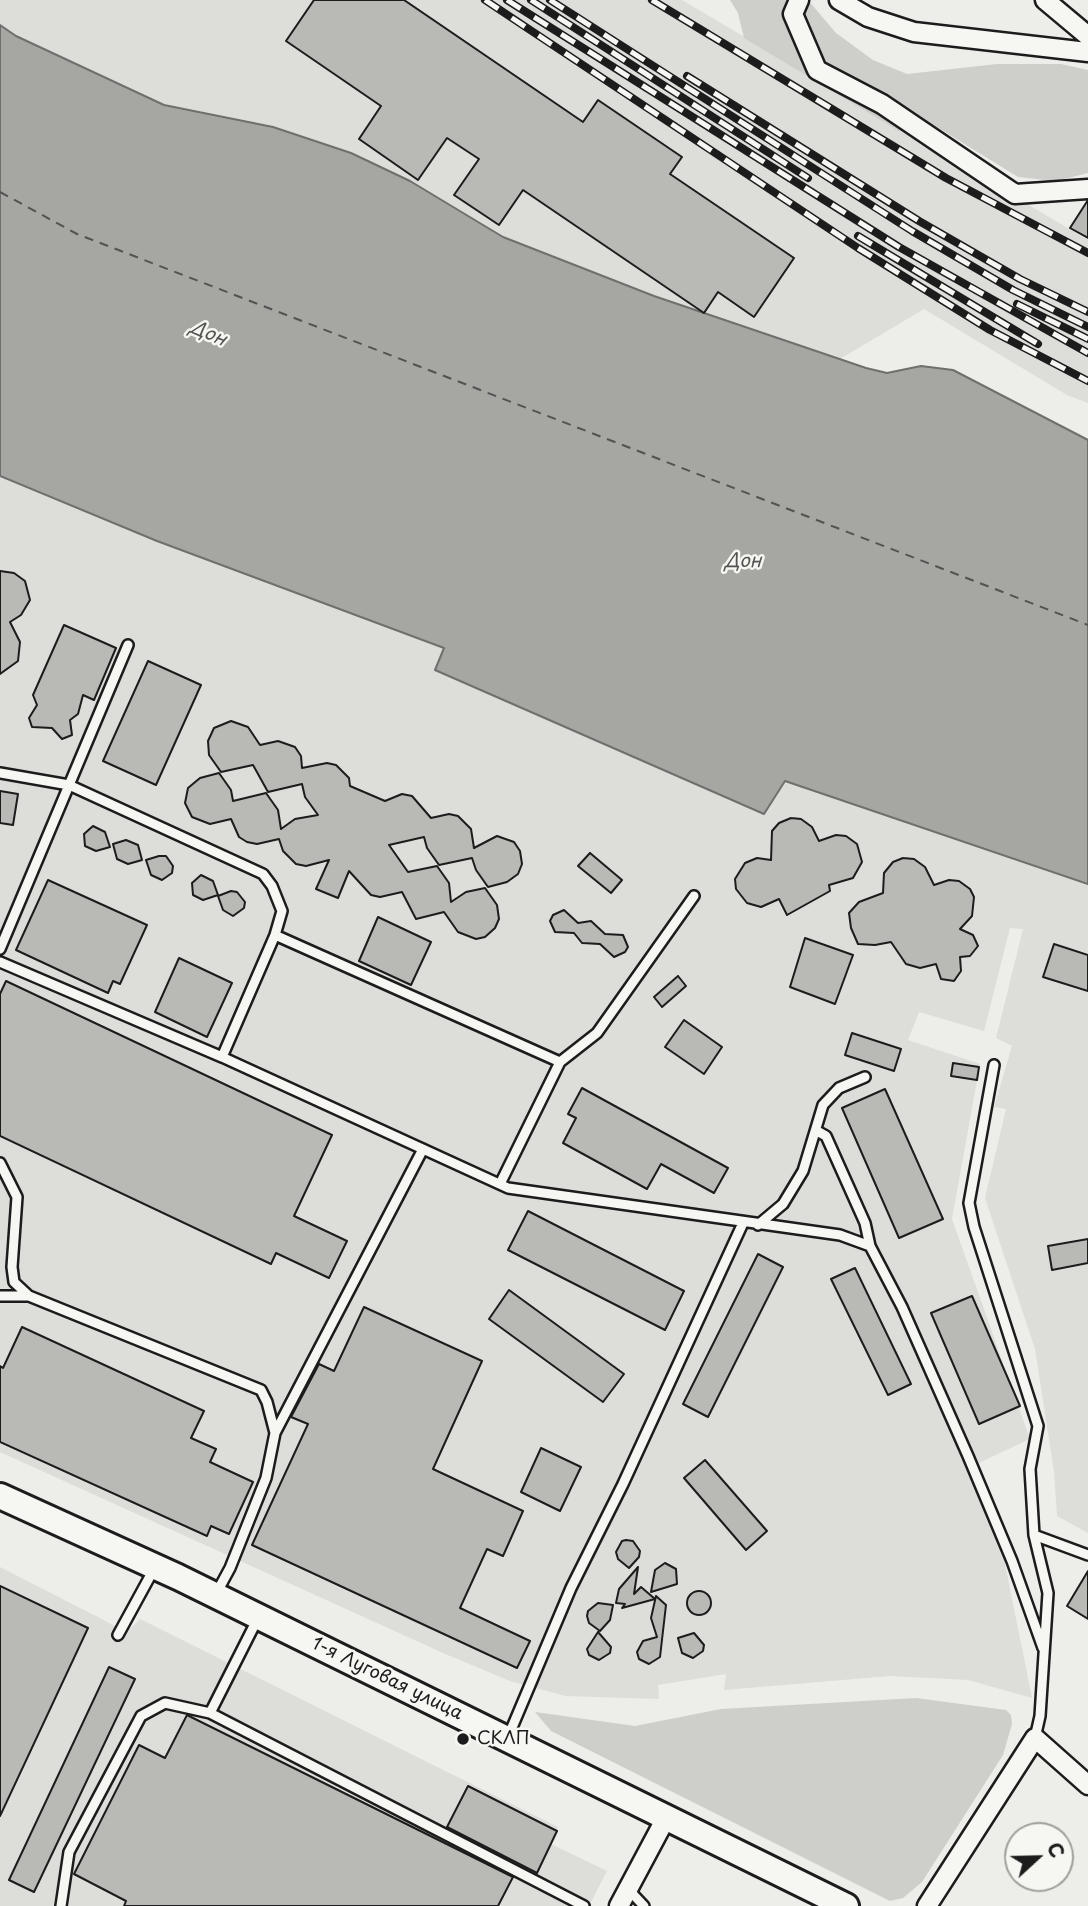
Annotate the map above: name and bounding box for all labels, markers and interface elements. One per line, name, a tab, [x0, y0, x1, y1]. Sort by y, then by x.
water label: Дон	[187, 316, 229, 352]
water label: Дон	[725, 551, 761, 573]
street label: 1-я Луговая улица	[308, 1633, 466, 1725]
place label: СКЛП	[477, 1728, 530, 1750]
marker: СКЛП	[455, 1731, 471, 1747]
north arrow	[1004, 1822, 1074, 1892]
text: С	[1041, 1838, 1072, 1862]

